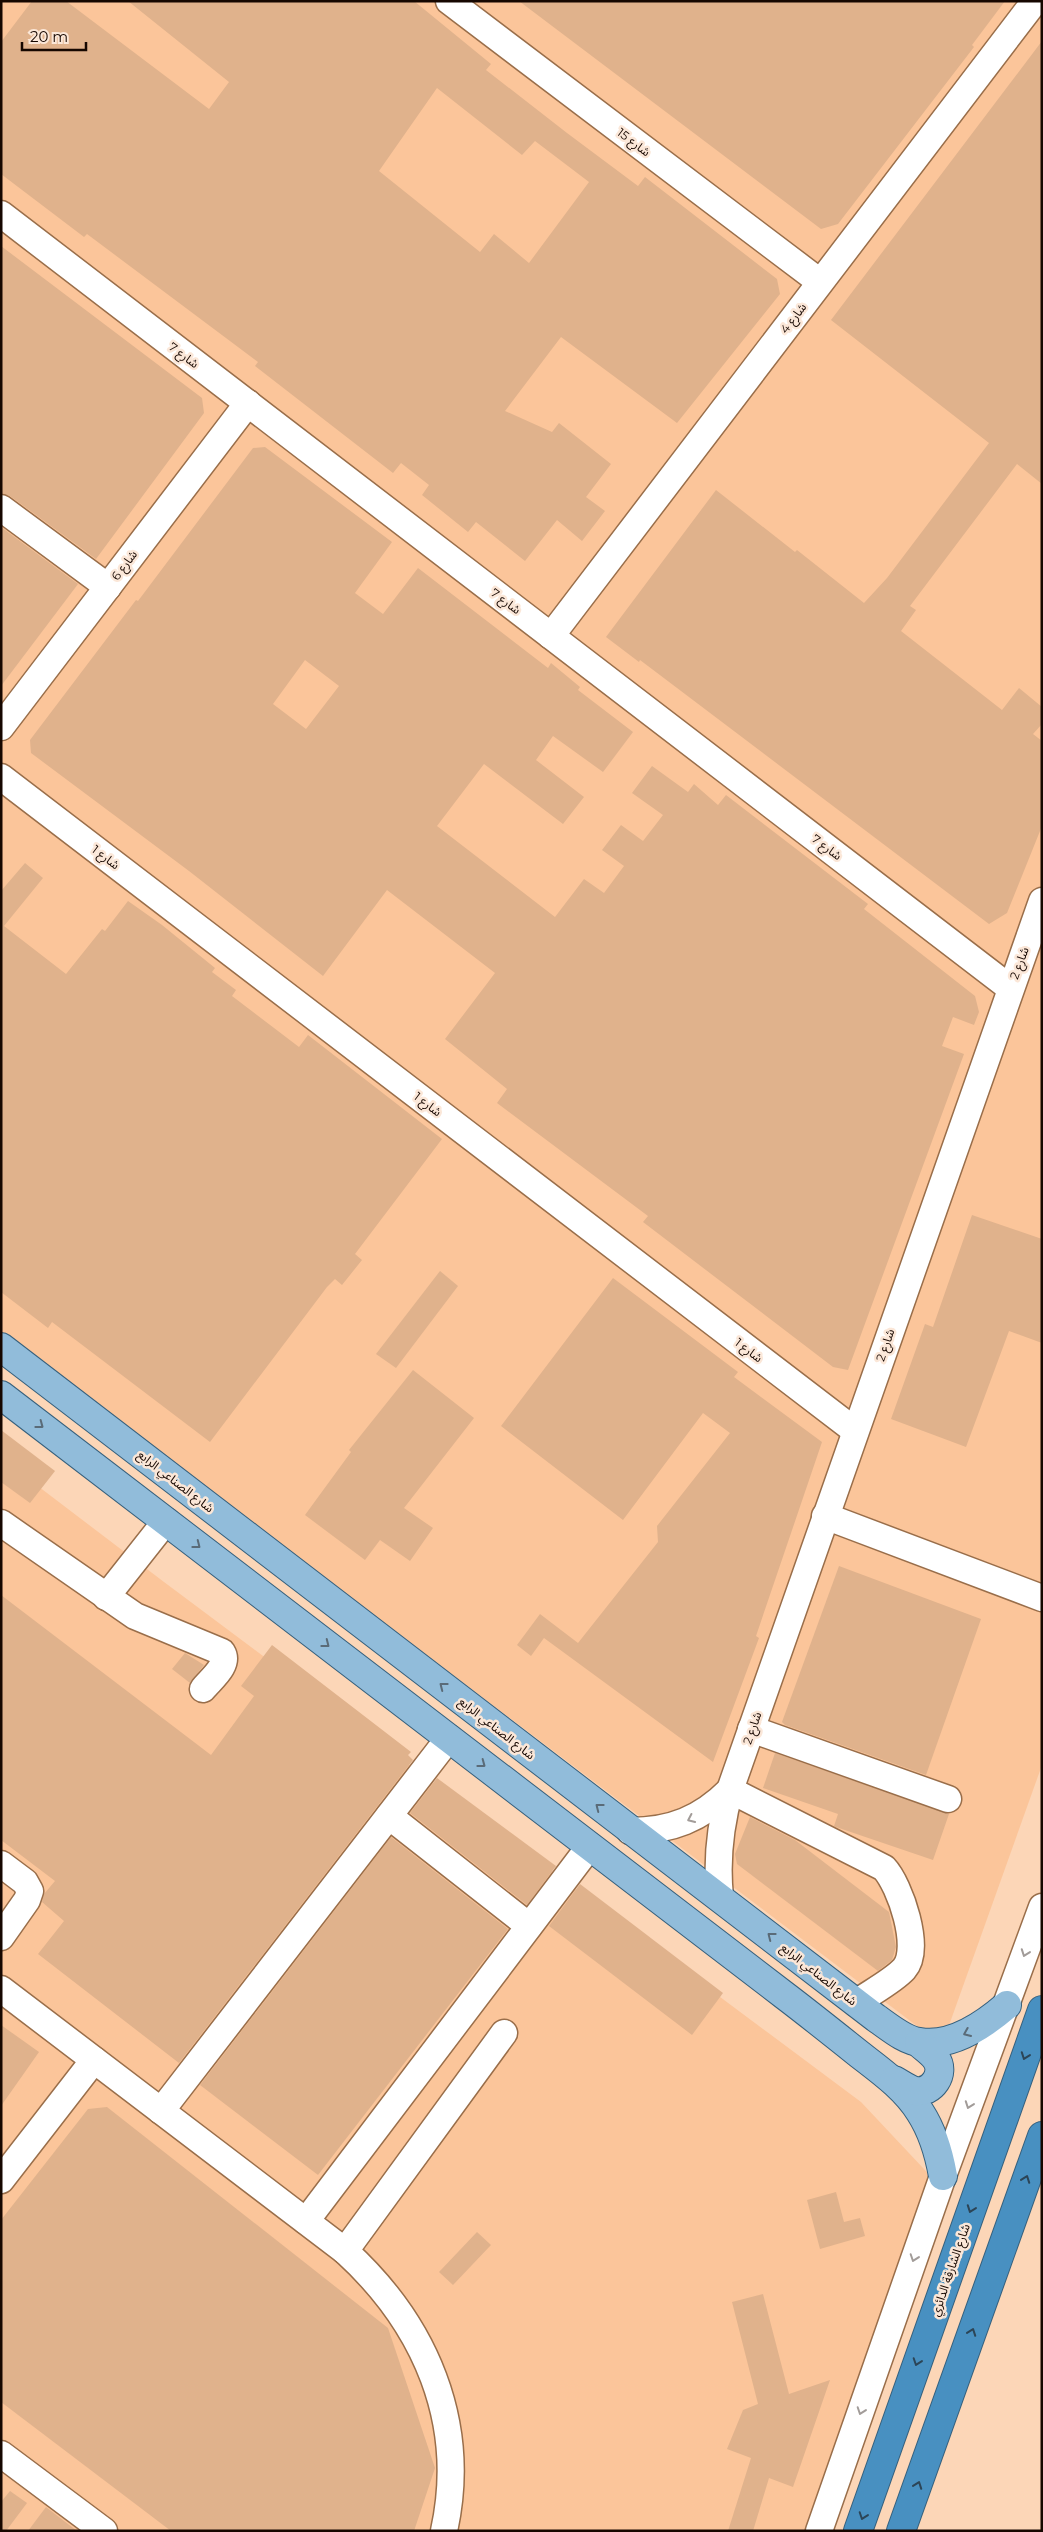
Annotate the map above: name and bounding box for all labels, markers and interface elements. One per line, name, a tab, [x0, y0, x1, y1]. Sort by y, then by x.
scale bar	[22, 20, 86, 52]
text: 20 m	[30, 27, 68, 46]
street label: شارع 15	[613, 125, 654, 161]
street label: شارع 4	[777, 300, 811, 337]
street label: شارع 7	[165, 339, 202, 373]
street label: شارع 6	[108, 547, 142, 584]
street label: شارع 7	[487, 585, 524, 619]
street label: شارع 7	[808, 831, 845, 865]
street label: شارع 1	[88, 842, 123, 874]
street label: شارع 2	[1006, 945, 1034, 982]
street label: شارع 1	[410, 1089, 445, 1121]
street label: شارع 2	[872, 1327, 899, 1364]
street label: شارع 1	[731, 1335, 766, 1367]
one-way arrow	[34, 1419, 43, 1427]
street label: شارع الصناعي الرابع	[133, 1447, 217, 1518]
one-way arrow	[191, 1539, 200, 1547]
one-way arrow	[320, 1638, 329, 1646]
one-way arrow	[439, 1683, 448, 1692]
street label: شارع الصناعي الرابع	[454, 1694, 538, 1765]
street label: شارع 2	[739, 1710, 766, 1747]
one-way arrow	[476, 1758, 486, 1767]
one-way arrow	[595, 1804, 605, 1813]
one-way arrow	[687, 1813, 696, 1823]
one-way arrow	[768, 1934, 777, 1942]
street label: شارع الصناعي الرابع	[776, 1940, 860, 2011]
one-way arrow	[1021, 1948, 1031, 1956]
one-way arrow	[963, 2026, 972, 2037]
one-way arrow	[1021, 2051, 1031, 2060]
one-way arrow	[965, 2100, 975, 2109]
one-way arrow	[1021, 2175, 1031, 2183]
one-way arrow	[967, 2204, 977, 2213]
street label: شارع الشارقة الدائري	[927, 2222, 975, 2319]
one-way arrow	[910, 2253, 920, 2262]
one-way arrow	[966, 2328, 976, 2336]
one-way arrow	[913, 2357, 923, 2366]
one-way arrow	[857, 2407, 867, 2415]
one-way arrow	[912, 2481, 922, 2490]
one-way arrow	[859, 2511, 869, 2519]

